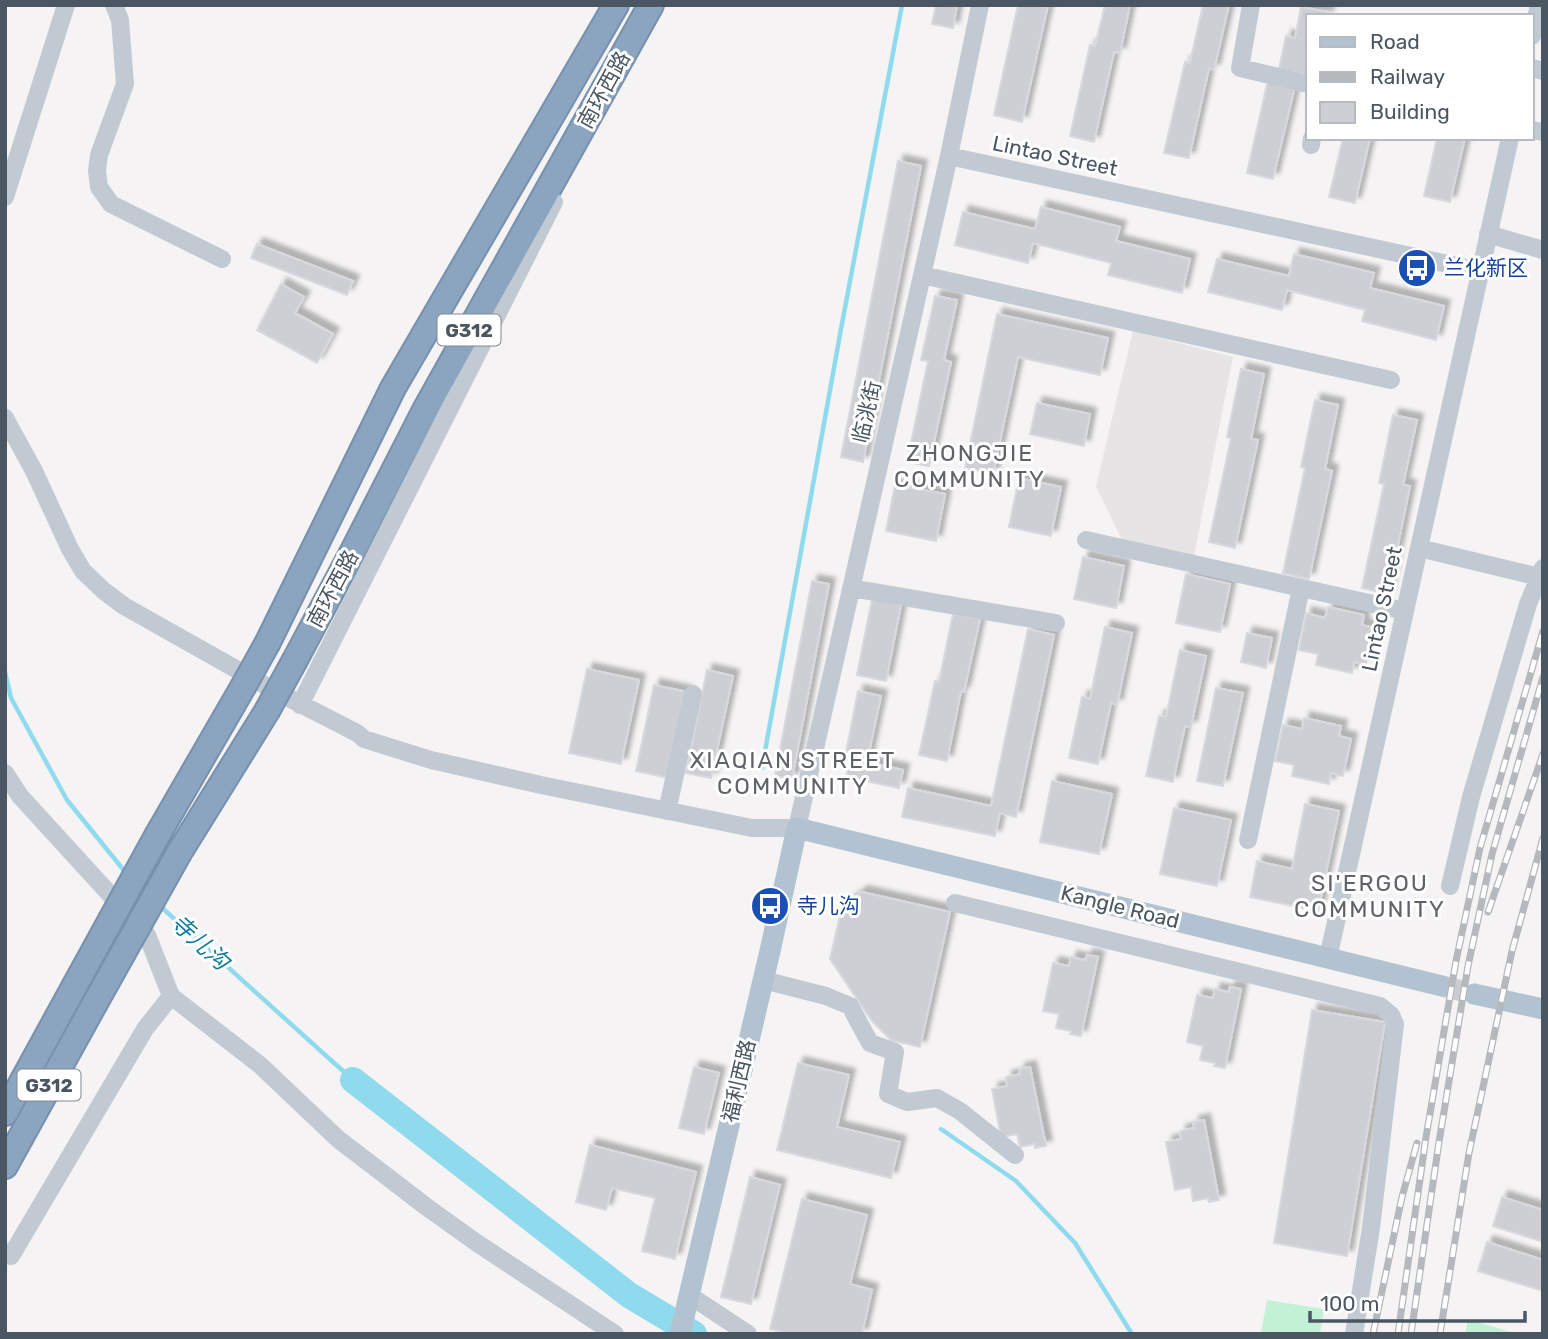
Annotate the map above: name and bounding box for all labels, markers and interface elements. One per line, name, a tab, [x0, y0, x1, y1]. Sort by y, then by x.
legend	[1306, 14, 1534, 140]
text: Road	[1370, 29, 1420, 54]
street label: 南环西路	[572, 47, 635, 133]
text: Railway	[1370, 64, 1445, 89]
text: Building	[1370, 99, 1450, 124]
street label: Lintao Street	[990, 130, 1120, 181]
bus stop icon: 兰化新区	[1396, 247, 1438, 289]
place label: 兰化新区	[1444, 255, 1528, 280]
road number: G312	[438, 314, 500, 346]
street label: 临洮街	[847, 378, 886, 445]
district label: ZHONGJIE COMMUNITY	[894, 439, 1046, 493]
street label: Lintao Street	[1356, 544, 1407, 674]
street label: 南环西路	[302, 546, 363, 632]
district label: XIAQIAN STREET COMMUNITY	[690, 746, 896, 800]
district label: SI'ERGOU COMMUNITY	[1294, 869, 1446, 923]
street label: Kangle Road	[1058, 880, 1182, 933]
bus stop icon: 寺儿沟	[749, 885, 791, 927]
place label: 寺儿沟	[797, 893, 860, 918]
water label: 寺儿沟	[165, 909, 237, 977]
street label: 福利西路	[717, 1037, 760, 1125]
road number: G312	[18, 1070, 80, 1100]
scale bar	[1310, 1280, 1525, 1324]
text: 100 m	[1320, 1291, 1379, 1316]

